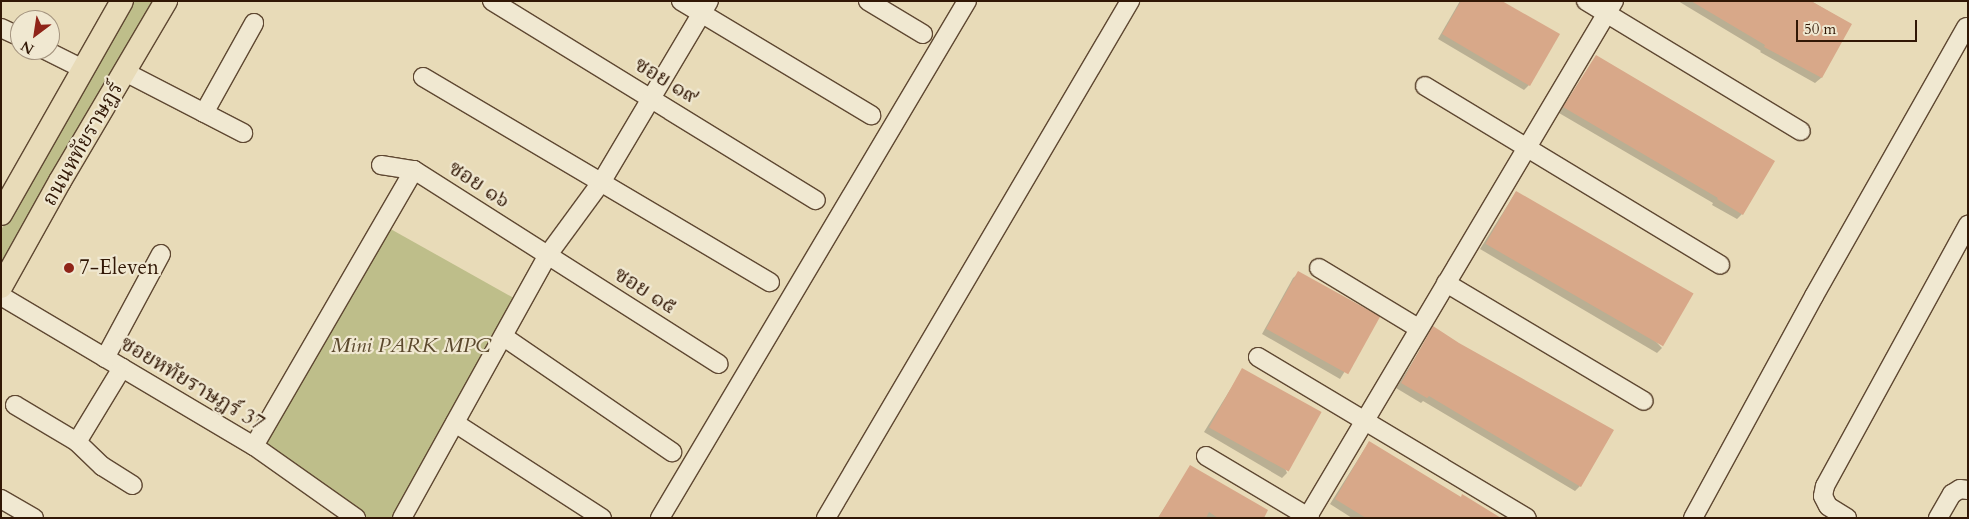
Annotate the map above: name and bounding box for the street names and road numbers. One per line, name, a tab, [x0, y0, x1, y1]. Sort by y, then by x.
street label: ซอย ๑๙	[630, 52, 702, 110]
street label: ถนนหทัยราษฎร์	[37, 77, 129, 211]
street label: ซอย ๑๖	[444, 156, 514, 214]
street label: ซอย ๑๕	[609, 262, 681, 320]
street label: ซอยหทัยราษฎร์ 37	[116, 331, 268, 437]

